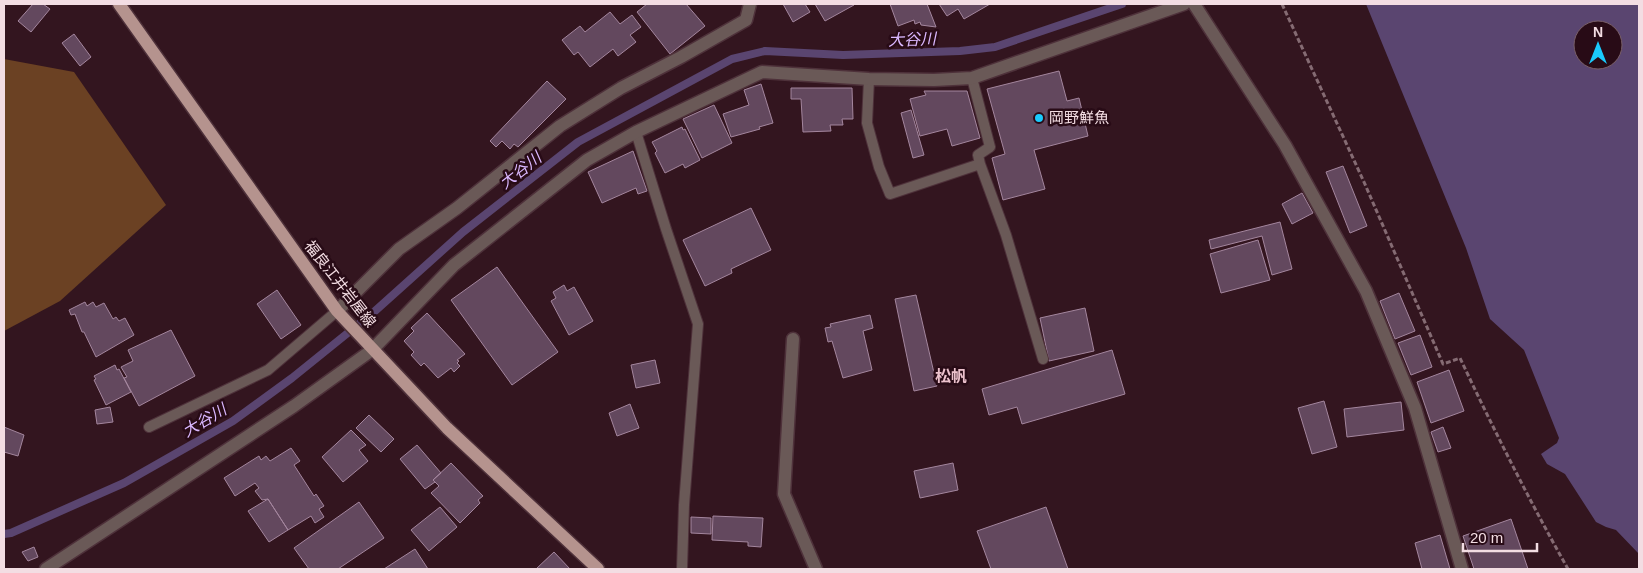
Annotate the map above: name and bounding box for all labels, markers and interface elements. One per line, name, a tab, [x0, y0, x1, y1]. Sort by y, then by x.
north arrow	[1573, 20, 1623, 70]
text: N	[1593, 24, 1603, 40]
water label: 大谷川	[888, 30, 938, 49]
place label: 岡野鮮魚	[1049, 109, 1109, 126]
marker: 岡野鮮魚	[1033, 112, 1045, 124]
water label: 大谷川	[496, 148, 546, 192]
street label: 福良江井岩屋線	[301, 237, 379, 330]
district label: 松帆	[935, 368, 967, 385]
water label: 大谷川	[179, 400, 231, 440]
scale bar	[1463, 520, 1537, 552]
text: 20 m	[1470, 529, 1503, 546]

